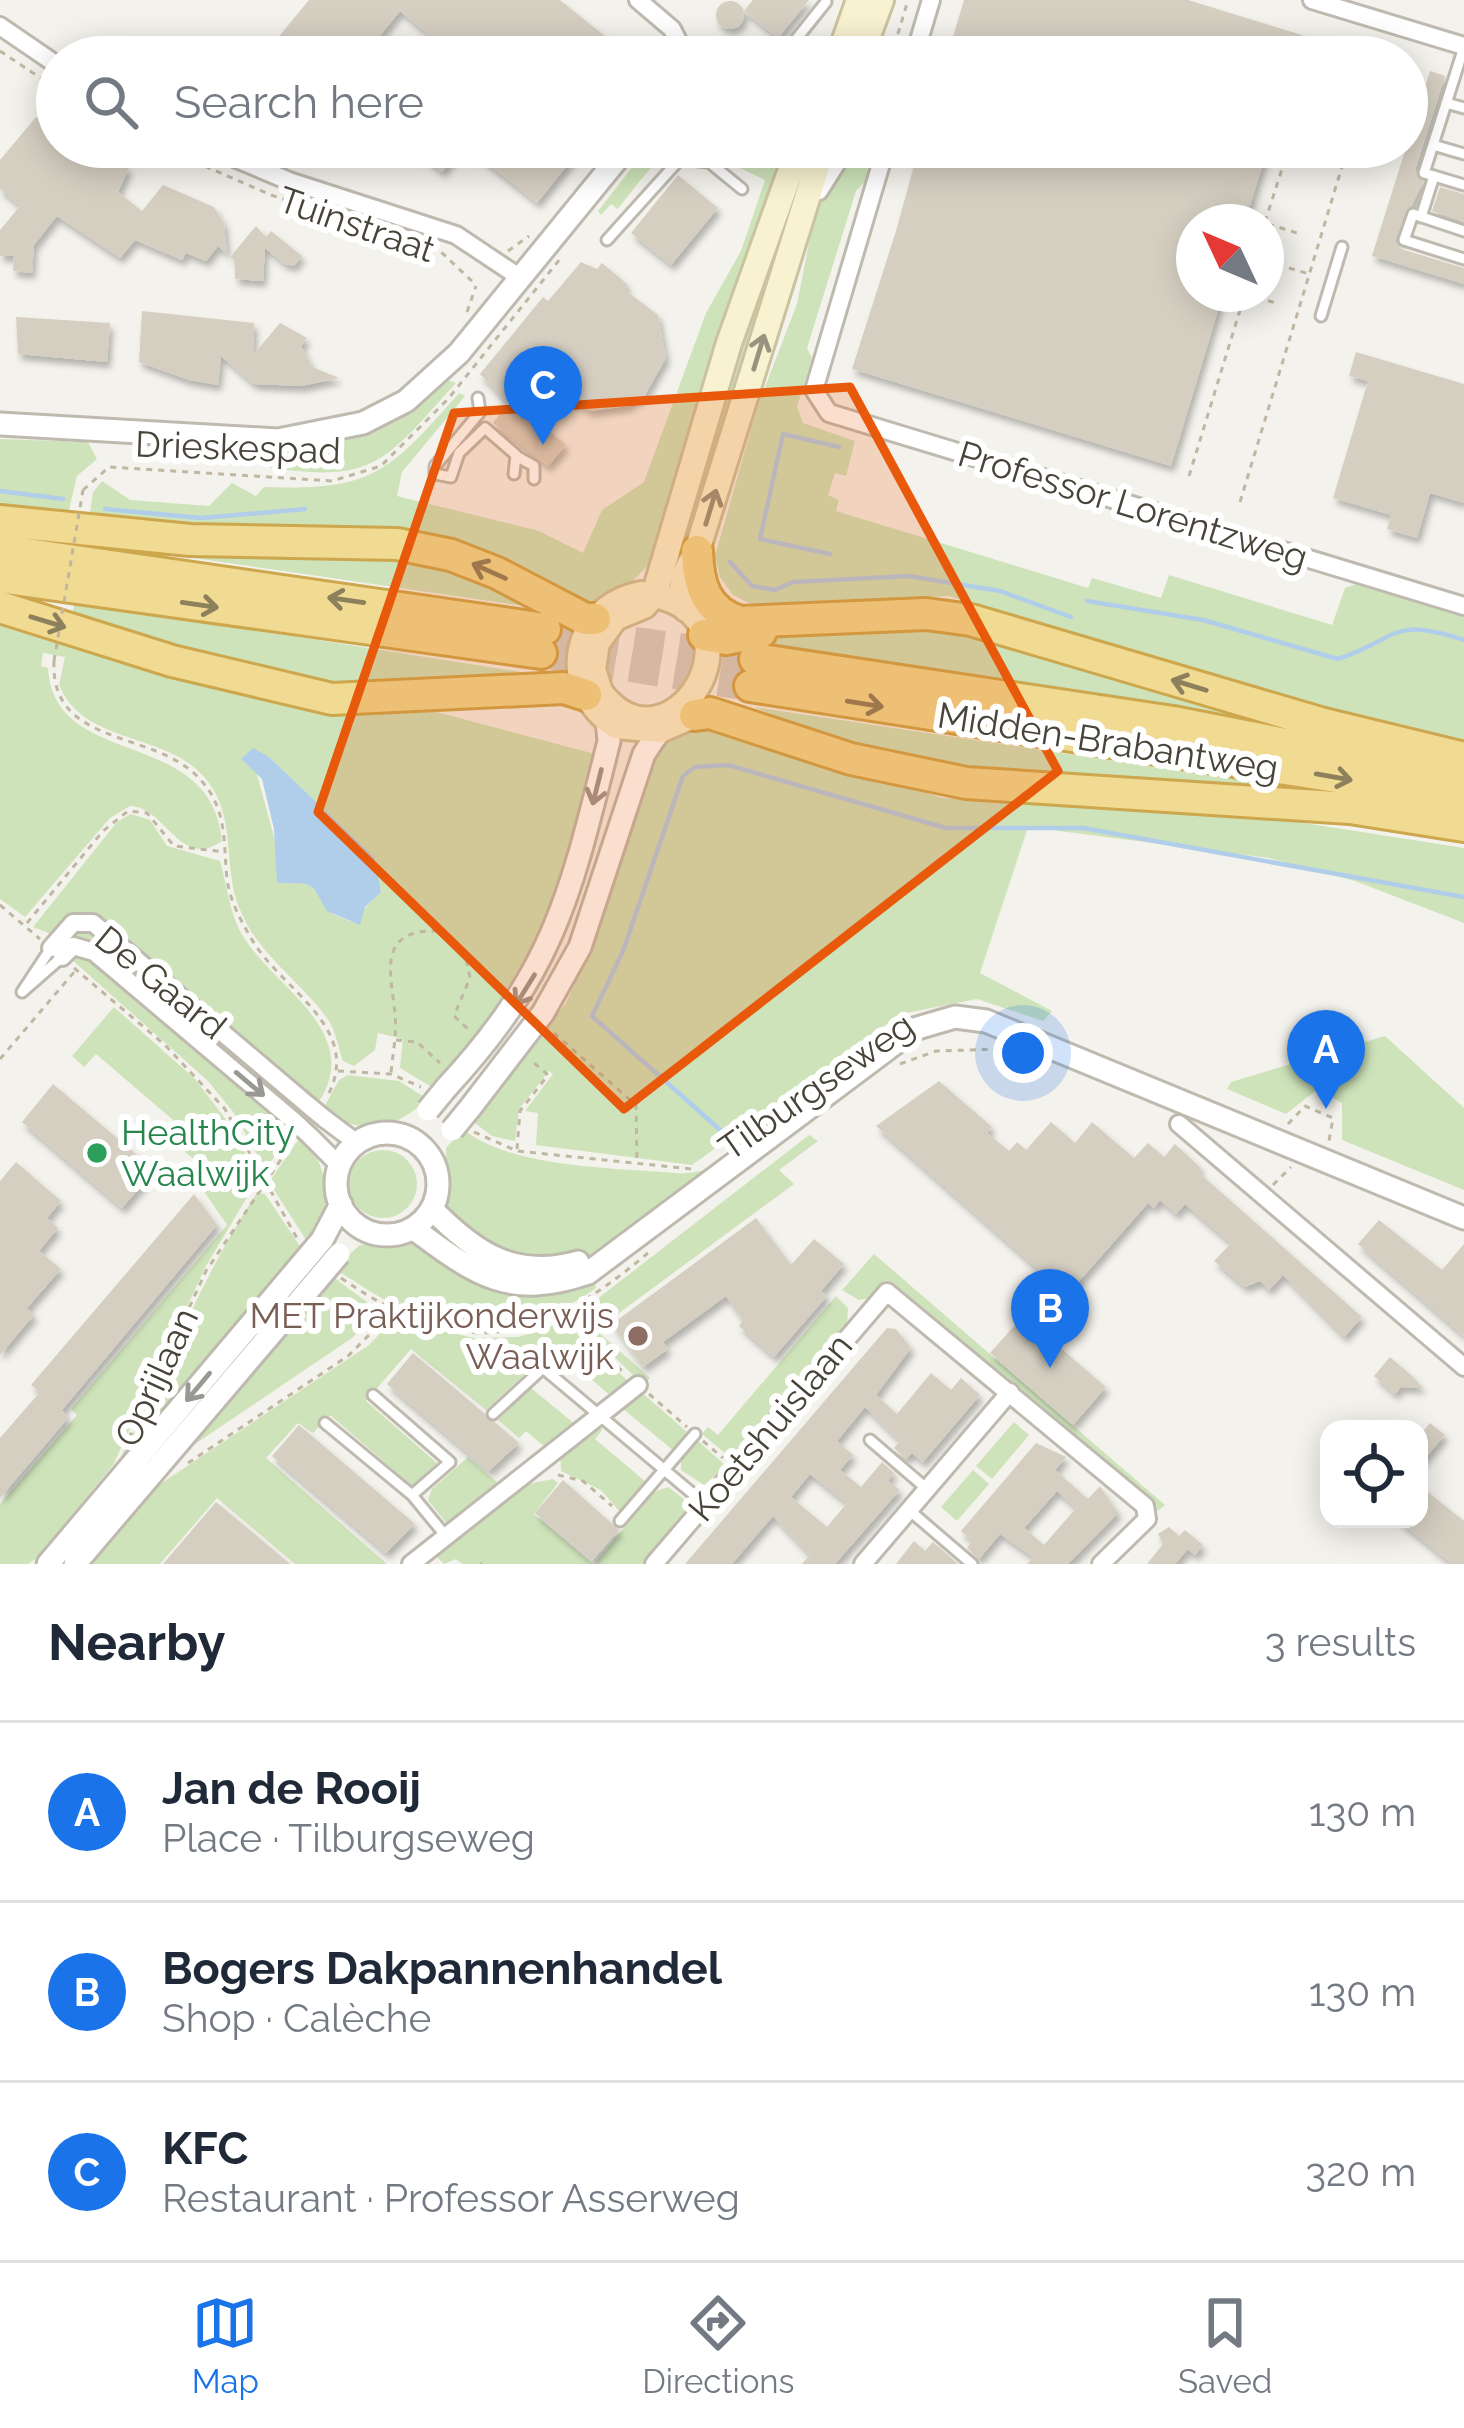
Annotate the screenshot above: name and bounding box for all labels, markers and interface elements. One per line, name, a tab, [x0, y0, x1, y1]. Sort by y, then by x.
search box	[36, 36, 1428, 168]
icon: search	[78, 69, 144, 135]
text: Search here	[174, 76, 424, 129]
street label: Tuinstraat	[273, 178, 441, 270]
north arrow	[1176, 204, 1284, 312]
one-way arrow	[749, 334, 771, 372]
pin: C	[504, 346, 582, 445]
street label: Drieskespad	[135, 422, 341, 472]
street label: Professor Lorentzweg	[953, 432, 1313, 578]
one-way arrow	[701, 489, 723, 527]
one-way arrow	[472, 559, 508, 581]
one-way arrow	[328, 588, 367, 611]
one-way arrow	[180, 594, 219, 617]
one-way arrow	[28, 612, 66, 634]
one-way arrow	[1170, 673, 1208, 695]
one-way arrow	[845, 693, 884, 716]
street label: Midden-Brabantweg	[935, 693, 1281, 789]
one-way arrow	[585, 767, 607, 805]
one-way arrow	[1313, 767, 1352, 790]
street label: De Gaard	[87, 917, 235, 1047]
one-way arrow	[513, 972, 537, 1006]
street label: Tilburgseweg	[711, 1004, 921, 1168]
pin: A	[1287, 1010, 1365, 1109]
your location	[993, 1023, 1053, 1083]
one-way arrow	[234, 1070, 265, 1098]
place label: HealthCity Waalwijk	[121, 1111, 295, 1194]
marker: HealthCity Waalwijk	[84, 1140, 110, 1166]
pin: B	[1011, 1269, 1089, 1368]
place label: MET Praktijkonderwijs Waalwijk	[249, 1294, 614, 1377]
street label: Oprijlaan	[106, 1301, 206, 1453]
marker: MET Praktijkonderwijs Waalwijk	[625, 1323, 651, 1349]
street label: Koetshuislaan	[680, 1325, 860, 1529]
one-way arrow	[184, 1371, 212, 1402]
map controls	[1320, 1420, 1428, 1528]
button: locate	[1320, 1420, 1428, 1528]
text: Nearby	[48, 1612, 225, 1672]
text: 3 results	[1265, 1619, 1416, 1665]
text: Jan de Rooij	[162, 1762, 421, 1815]
text: A	[74, 1789, 100, 1835]
text: 130 m	[1309, 1789, 1416, 1835]
text: Place · Tilburgseweg	[162, 1815, 535, 1861]
text: Bogers Dakpannenhandel	[162, 1942, 722, 1995]
text: B	[74, 1969, 100, 2015]
text: 130 m	[1309, 1969, 1416, 2015]
text: Shop · Calèche	[162, 1995, 432, 2041]
text: KFC	[162, 2122, 248, 2175]
text: C	[74, 2149, 100, 2195]
text: 320 m	[1305, 2149, 1416, 2195]
text: Restaurant · Professor Asserweg	[162, 2175, 740, 2221]
tab: Map	[192, 2290, 259, 2401]
tab: Directions	[642, 2290, 795, 2401]
tab: Saved	[1178, 2290, 1272, 2401]

